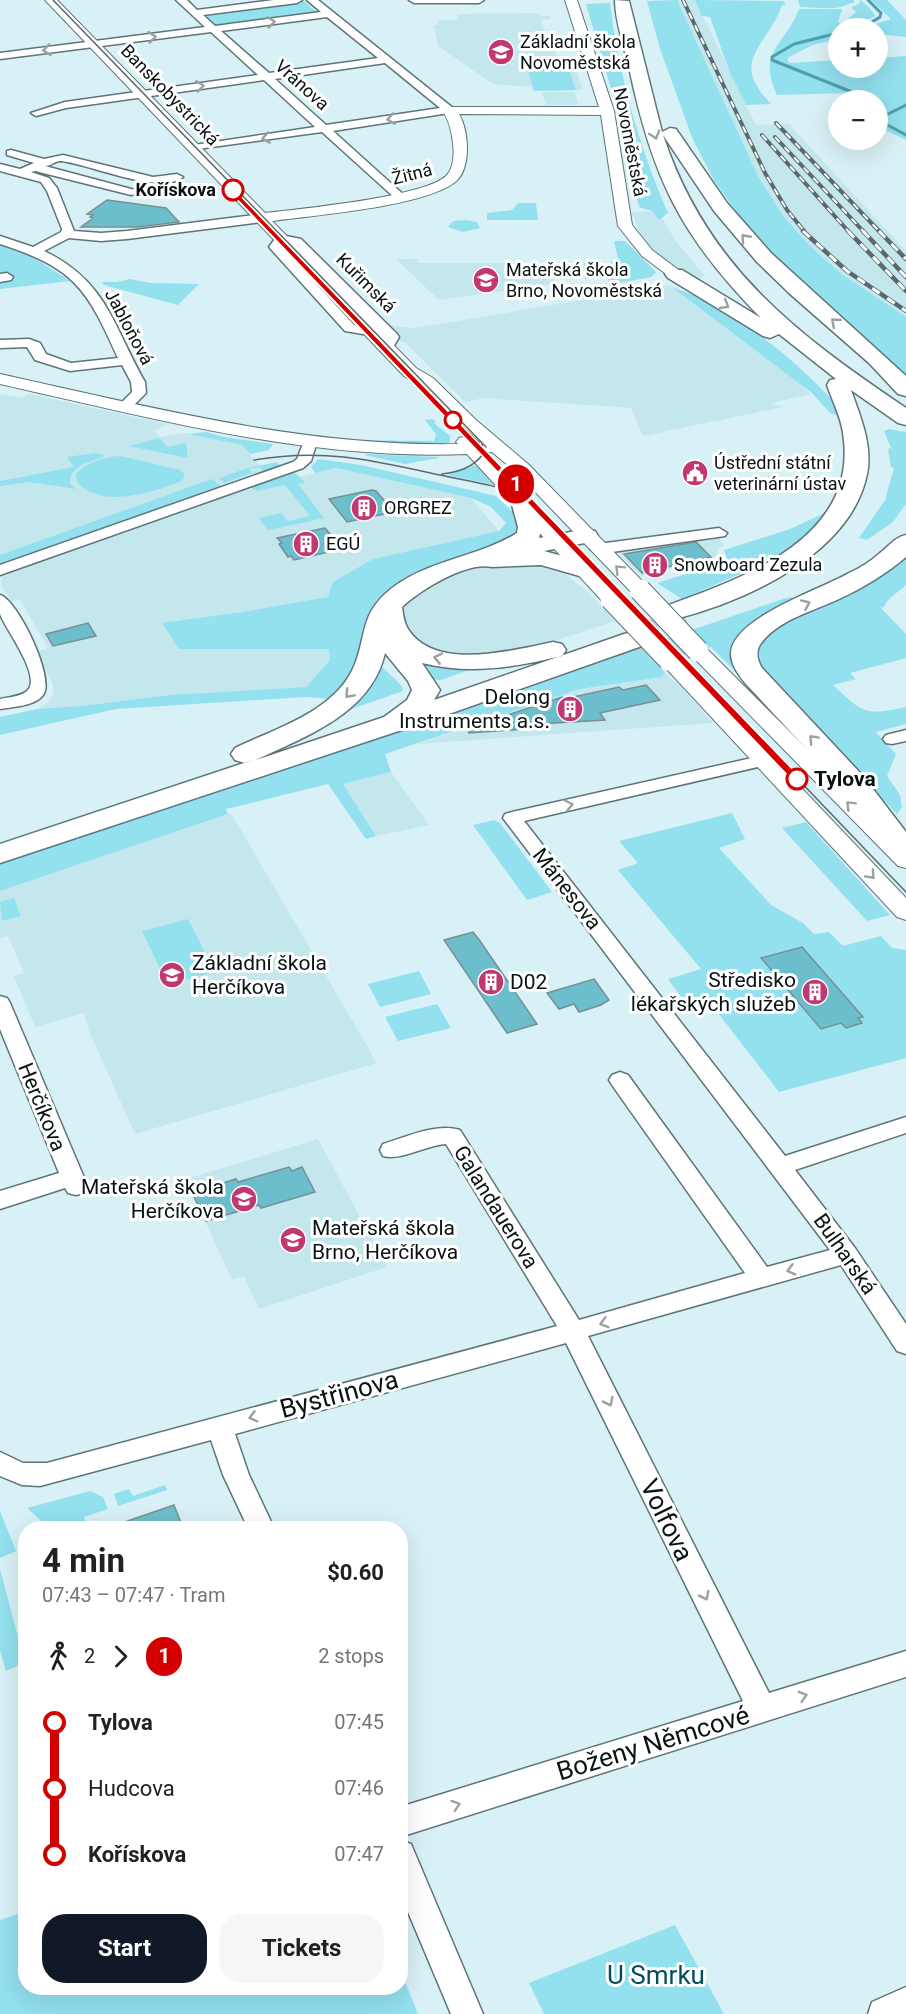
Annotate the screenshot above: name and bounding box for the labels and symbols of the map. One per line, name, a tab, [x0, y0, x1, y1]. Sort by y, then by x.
one-way arrow	[266, 16, 275, 29]
place label: Základní škola Novoměstská	[520, 31, 636, 73]
one-way arrow	[148, 32, 157, 44]
school or university icon: Základní škola Novoměstská	[486, 37, 516, 67]
street label: Banskobystrická	[117, 40, 224, 149]
one-way arrow	[42, 44, 52, 56]
street label: Vránova	[271, 55, 334, 114]
one-way arrow	[195, 80, 205, 92]
street label: Novoměstská	[610, 86, 651, 198]
one-way arrow	[386, 112, 396, 125]
one-way arrow	[648, 129, 660, 140]
one-way arrow	[261, 131, 271, 143]
street label: Žitná	[390, 158, 434, 189]
place label: Kořískova	[136, 179, 216, 200]
marker: Kořískova	[222, 179, 244, 201]
one-way arrow	[741, 234, 752, 245]
street label: Kuřimská	[332, 249, 400, 317]
place label: Mateřská škola Brno, Novoměstská	[506, 259, 662, 301]
school or university icon: Mateřská škola Brno, Novoměstská	[471, 265, 501, 295]
street label: Jabloňová	[101, 285, 158, 368]
one-way arrow	[719, 297, 729, 309]
one-way arrow	[831, 318, 842, 329]
unlabelled marker	[444, 411, 462, 429]
place label: Ústřední státní veterinární ústav	[714, 452, 847, 494]
public building icon: Ústřední státní veterinární ústav	[680, 458, 710, 488]
line badge: 1	[496, 464, 536, 504]
building icon: ORGREZ	[349, 493, 379, 523]
place label: ORGREZ	[384, 497, 452, 518]
building icon: EGÚ	[291, 529, 321, 559]
place label: EGÚ	[326, 533, 360, 554]
building icon: Snowboard Zezula	[640, 550, 670, 580]
place label: Snowboard Zezula	[674, 554, 822, 575]
one-way arrow	[616, 566, 627, 577]
one-way arrow	[800, 599, 811, 611]
one-way arrow	[433, 652, 443, 665]
place label: Delong Instruments a.s.	[399, 685, 550, 733]
one-way arrow	[345, 687, 356, 697]
building icon: Delong Instruments a.s.	[555, 694, 585, 724]
one-way arrow	[809, 736, 820, 746]
place label: Tylova	[814, 767, 876, 791]
marker: Tylova	[786, 768, 808, 790]
one-way arrow	[564, 799, 574, 812]
one-way arrow	[846, 802, 857, 813]
street label: Mánesova	[528, 844, 606, 934]
one-way arrow	[864, 868, 875, 879]
place label: Základní škola Herčíkova	[192, 951, 327, 999]
school or university icon: Základní škola Herčíkova	[157, 960, 187, 990]
building icon: D02	[476, 967, 506, 997]
place label: Středisko lékařských služeb	[631, 968, 796, 1016]
place label: D02	[510, 970, 548, 994]
building icon: Středisko lékařských služeb	[800, 977, 830, 1007]
street label: Herčíkova	[13, 1059, 71, 1155]
street label: Galandauerova	[449, 1141, 543, 1273]
place label: Mateřská škola Herčíkova	[81, 1175, 224, 1223]
school or university icon: Mateřská škola Herčíkova	[229, 1184, 259, 1214]
street label: Bulharská	[809, 1209, 881, 1299]
place label: Mateřská škola Brno, Herčíkova	[312, 1216, 458, 1264]
school or university icon: Mateřská škola Brno, Herčíkova	[278, 1225, 308, 1255]
one-way arrow	[787, 1263, 797, 1275]
one-way arrow	[599, 1315, 609, 1328]
street label: Bystřinova	[277, 1364, 401, 1424]
one-way arrow	[602, 1396, 613, 1407]
one-way arrow	[248, 1410, 258, 1423]
street label: Volfova	[634, 1474, 700, 1566]
one-way arrow	[698, 1589, 709, 1600]
one-way arrow	[797, 1691, 808, 1703]
street label: Boženy Němcové	[553, 1699, 753, 1787]
one-way arrow	[450, 1799, 461, 1812]
park label: U Smrku	[607, 1960, 705, 1990]

